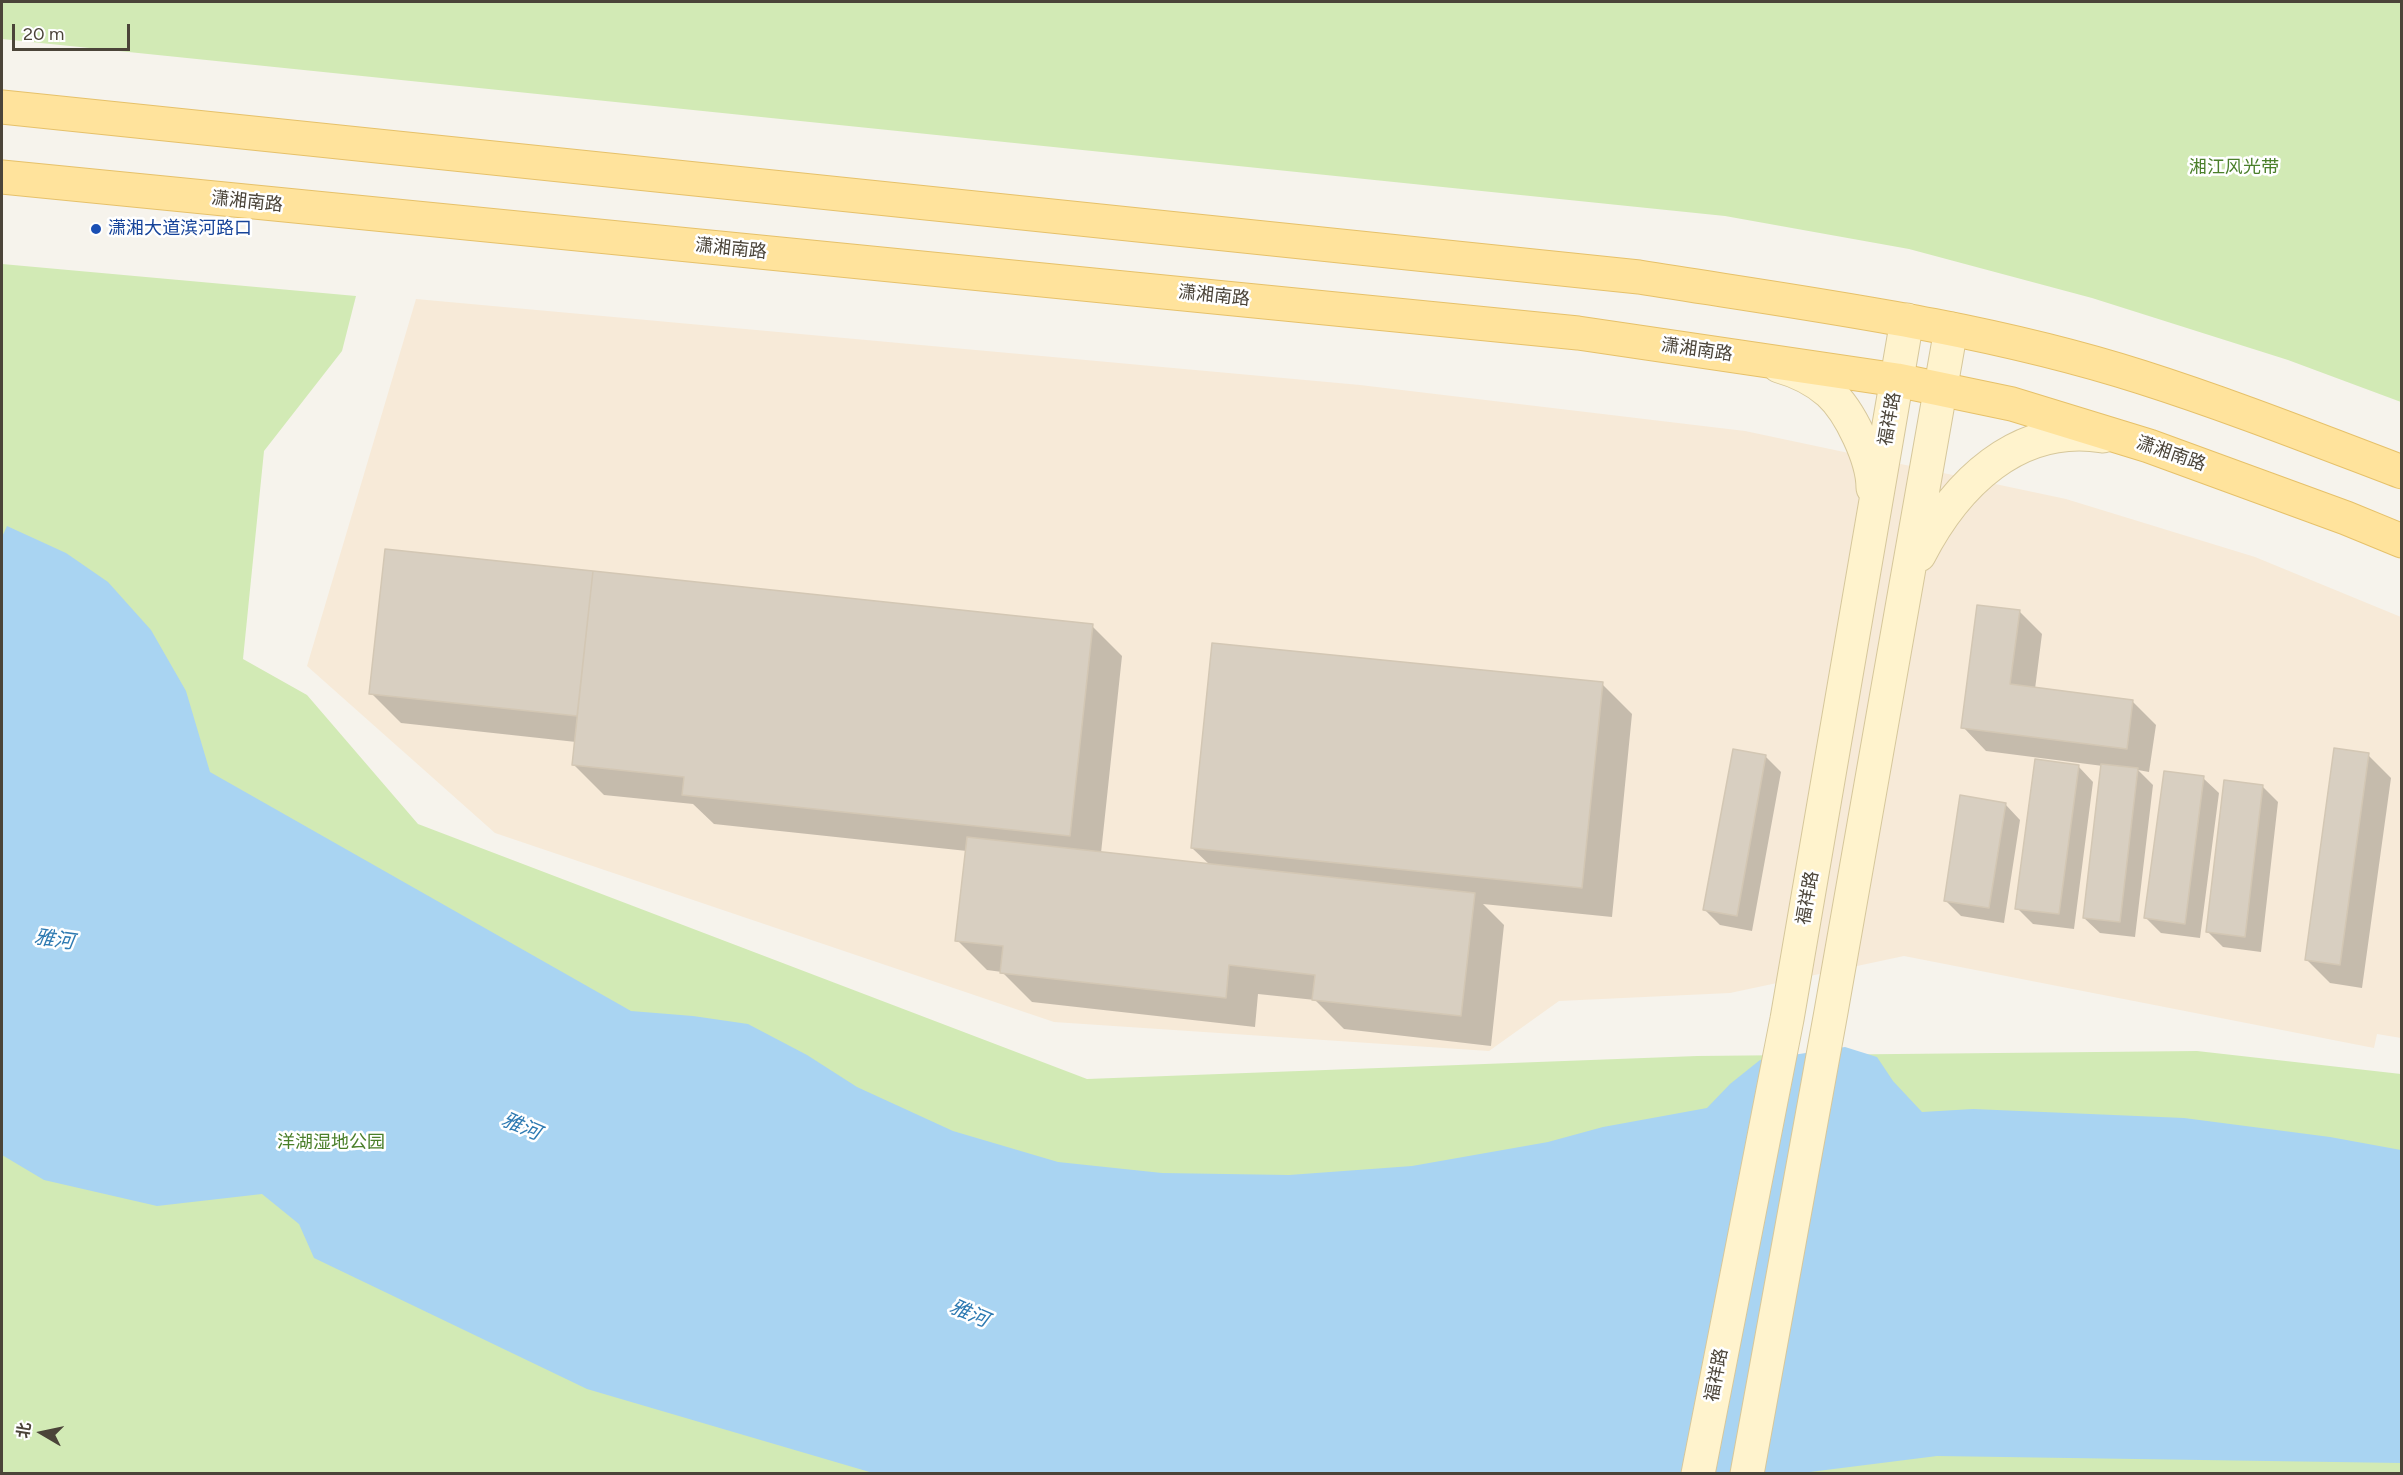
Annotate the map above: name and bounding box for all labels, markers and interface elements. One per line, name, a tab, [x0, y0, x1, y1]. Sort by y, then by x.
scale bar	[15, 12, 134, 50]
text: 20 m	[23, 23, 64, 45]
park label: 湘江风光带	[2189, 157, 2279, 179]
street label: 潇湘南路	[210, 187, 284, 217]
place label: 潇湘大道滨河路口	[108, 218, 252, 240]
marker: 潇湘大道滨河路口	[89, 222, 103, 236]
street label: 潇湘南路	[694, 234, 768, 264]
street label: 潇湘南路	[1177, 281, 1251, 311]
street label: 潇湘南路	[1660, 334, 1734, 366]
street label: 福祥路	[1875, 391, 1905, 447]
street label: 潇湘南路	[2133, 432, 2209, 476]
street label: 福祥路	[1793, 870, 1823, 926]
water label: 雅河	[33, 925, 75, 955]
water label: 雅河	[498, 1108, 544, 1146]
park label: 洋湖湿地公园	[277, 1132, 385, 1154]
water label: 雅河	[946, 1295, 992, 1333]
street label: 福祥路	[1701, 1346, 1733, 1404]
north arrow	[12, 1403, 72, 1463]
text: 北	[13, 1421, 34, 1440]

